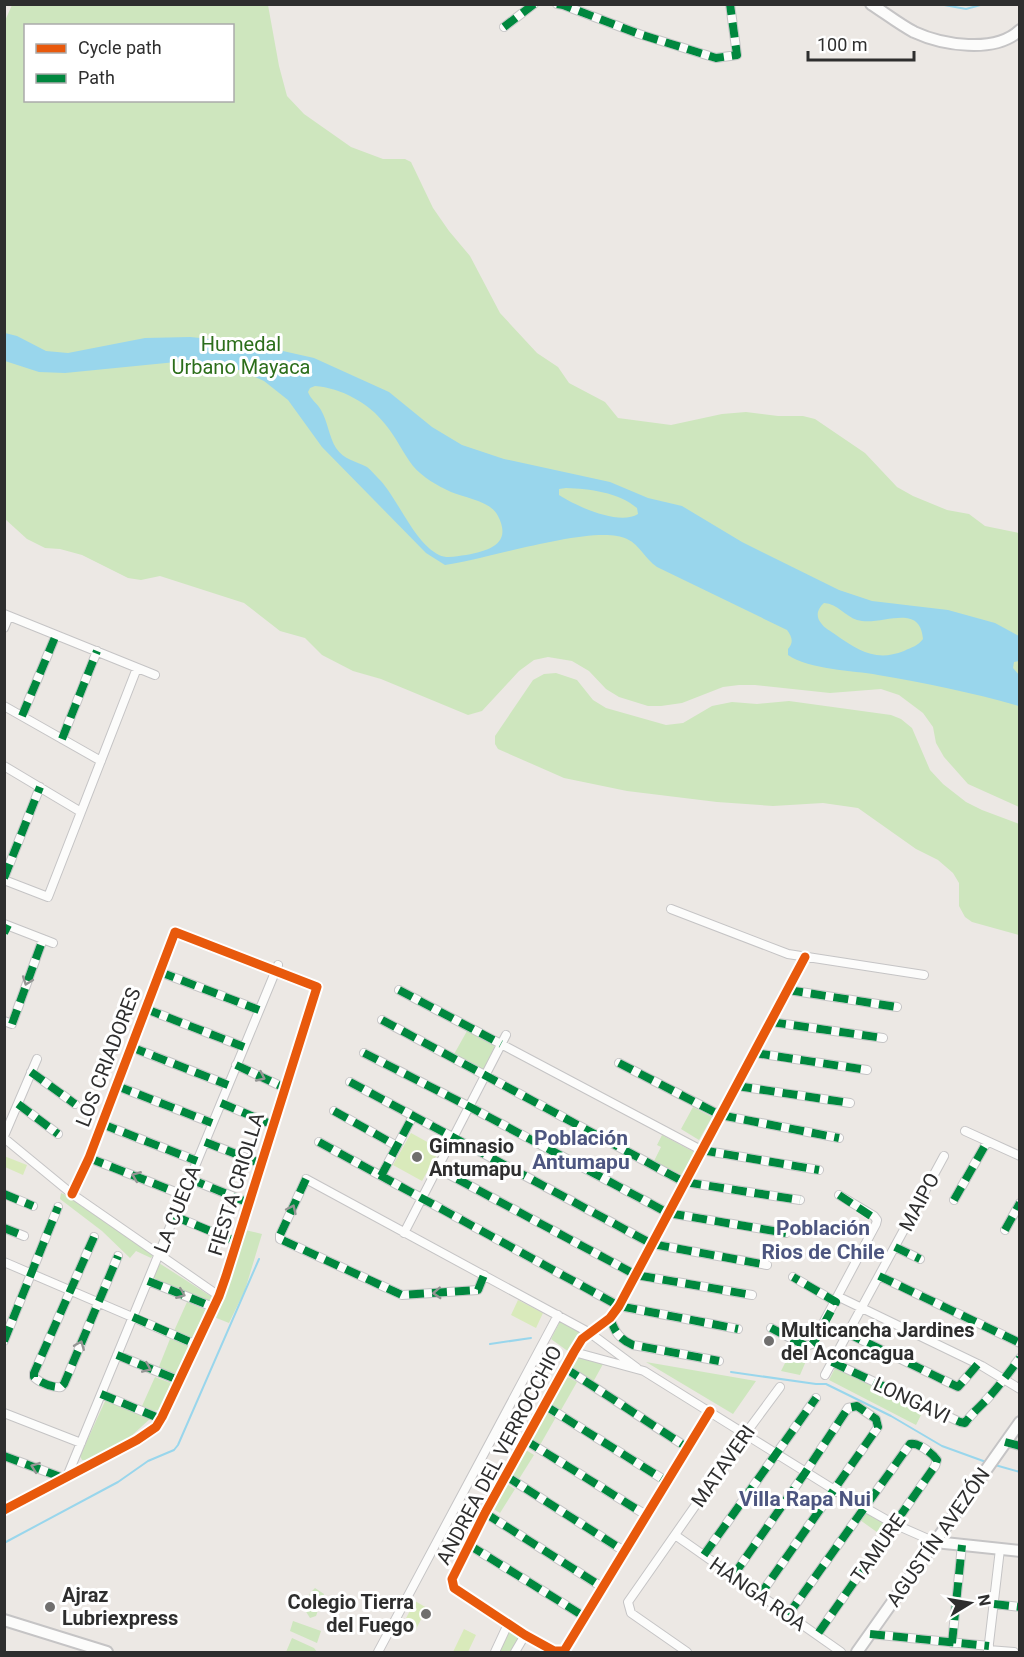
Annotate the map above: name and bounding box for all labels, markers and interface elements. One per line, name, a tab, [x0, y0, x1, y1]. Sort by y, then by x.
legend	[24, 24, 234, 102]
scale bar	[808, 24, 914, 62]
text: 100 m	[817, 34, 868, 55]
text: Cycle path	[78, 37, 162, 58]
text: Path	[78, 67, 115, 88]
park label: Humedal Urbano Mayaca	[171, 332, 311, 379]
one-way arrow	[22, 976, 35, 986]
street label: LOS CRIADORES	[70, 984, 146, 1130]
one-way arrow	[254, 1069, 265, 1081]
street label: FIESTA CRIOLLA	[203, 1110, 269, 1258]
district label: Población Antumapu	[532, 1126, 630, 1174]
place label: Gimnasio Antumapu	[429, 1134, 522, 1181]
marker: Gimnasio Antumapu	[410, 1150, 424, 1164]
street label: LA CUECA	[149, 1162, 205, 1256]
street label: MAIPO	[894, 1169, 944, 1235]
one-way arrow	[131, 1171, 142, 1184]
one-way arrow	[284, 1204, 296, 1215]
district label: Población Rios de Chile	[761, 1216, 885, 1264]
one-way arrow	[432, 1286, 441, 1299]
one-way arrow	[174, 1287, 185, 1299]
place label: Multicancha Jardines del Aconcagua	[781, 1318, 975, 1365]
marker: Multicancha Jardines del Aconcagua	[762, 1334, 776, 1348]
one-way arrow	[73, 1340, 85, 1351]
street label: ANDREA DEL VERROCCHIO	[431, 1341, 567, 1569]
one-way arrow	[141, 1361, 152, 1373]
street label: LONGAVI	[870, 1372, 954, 1428]
street label: MATAVERI	[686, 1420, 760, 1512]
one-way arrow	[30, 1462, 41, 1475]
street label: AGUSTÍN AVEZÓN	[881, 1463, 995, 1611]
district label: Villa Rapa Nui	[739, 1487, 871, 1511]
street label: TAMURE	[846, 1509, 910, 1587]
street label: HANGA ROA	[705, 1552, 811, 1636]
north arrow	[940, 1573, 1000, 1633]
place label: Ajraz Lubriexpress	[62, 1583, 178, 1630]
place label: Colegio Tierra del Fuego	[288, 1590, 414, 1637]
marker: Ajraz Lubriexpress	[43, 1600, 57, 1614]
marker: Colegio Tierra del Fuego	[419, 1607, 433, 1621]

